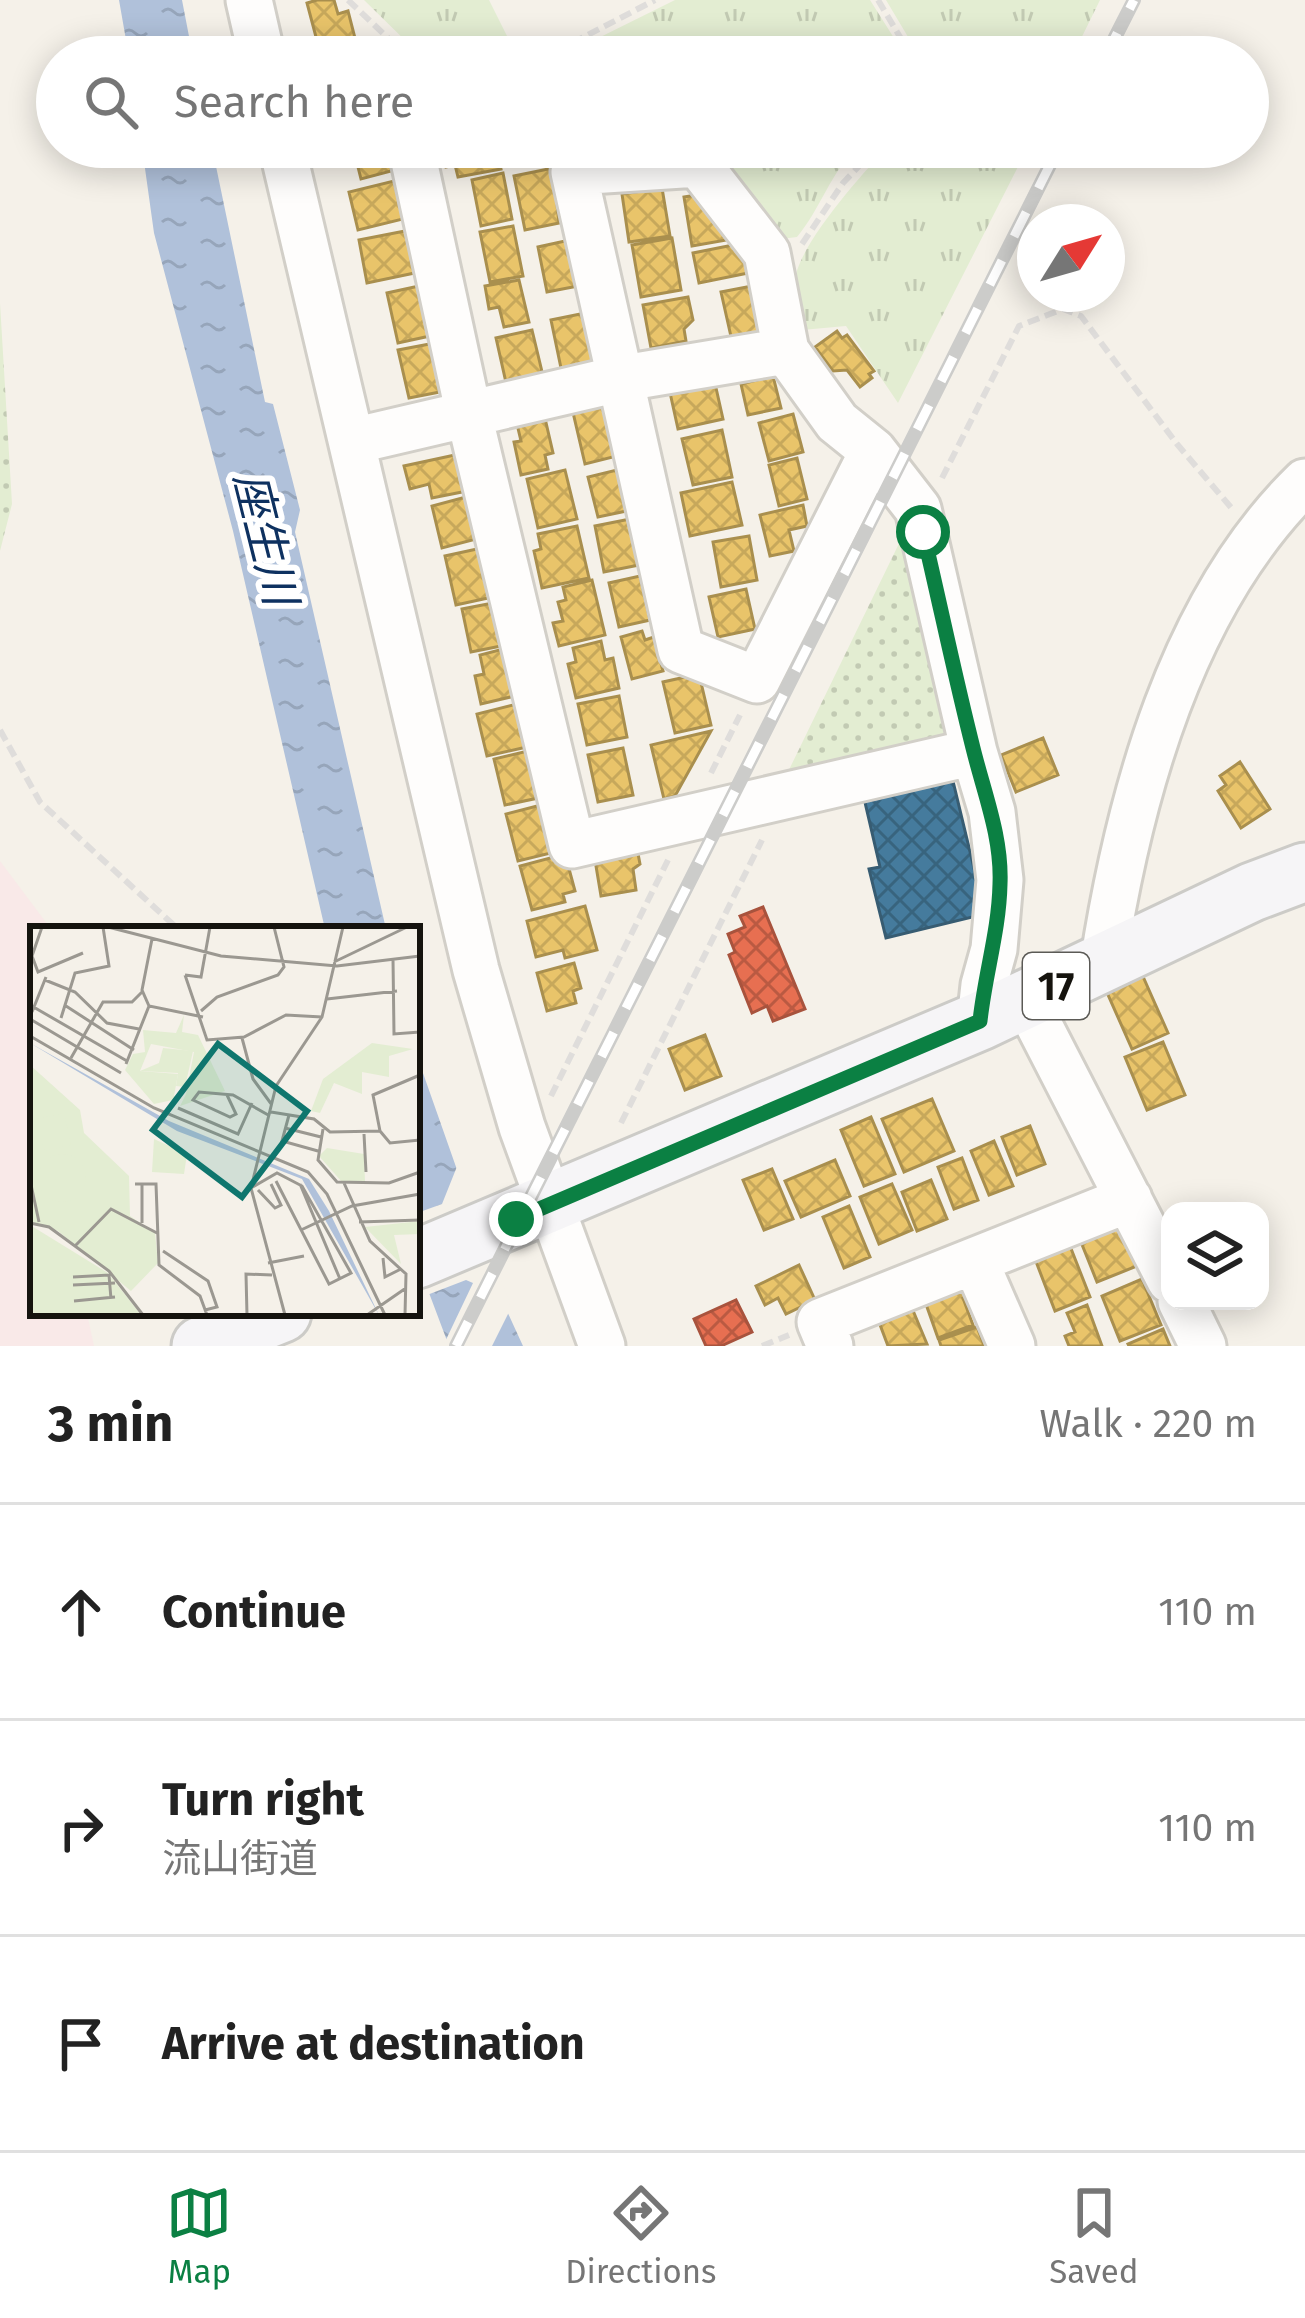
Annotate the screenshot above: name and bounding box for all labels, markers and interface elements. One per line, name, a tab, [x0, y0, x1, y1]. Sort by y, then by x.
search box	[36, 36, 1269, 168]
icon: search	[78, 69, 144, 135]
text: Search here	[174, 75, 414, 129]
north arrow	[1017, 204, 1125, 312]
water label: 座生川	[223, 466, 309, 614]
route start	[896, 505, 950, 559]
inset map	[30, 926, 420, 1316]
road number: 17	[1023, 953, 1089, 1019]
route end	[489, 1192, 543, 1246]
map controls	[1161, 1202, 1269, 1310]
button: layers	[1161, 1202, 1269, 1310]
text: 3 min	[48, 1393, 174, 1455]
text: Walk · 220 m	[1040, 1401, 1257, 1447]
icon: ahead	[48, 1579, 114, 1645]
text: Continue	[162, 1585, 346, 1639]
text: 110 m	[1158, 1589, 1257, 1635]
text: Turn right	[162, 1773, 364, 1827]
icon: right	[48, 1795, 114, 1861]
text: 110 m	[1158, 1805, 1257, 1851]
text: 流山街道	[162, 1836, 318, 1882]
icon: arrive	[48, 2011, 114, 2077]
text: Arrive at destination	[162, 2017, 585, 2071]
tab: Map	[166, 2180, 232, 2292]
tab: Directions	[565, 2180, 717, 2292]
tab: Saved	[1049, 2180, 1139, 2292]

